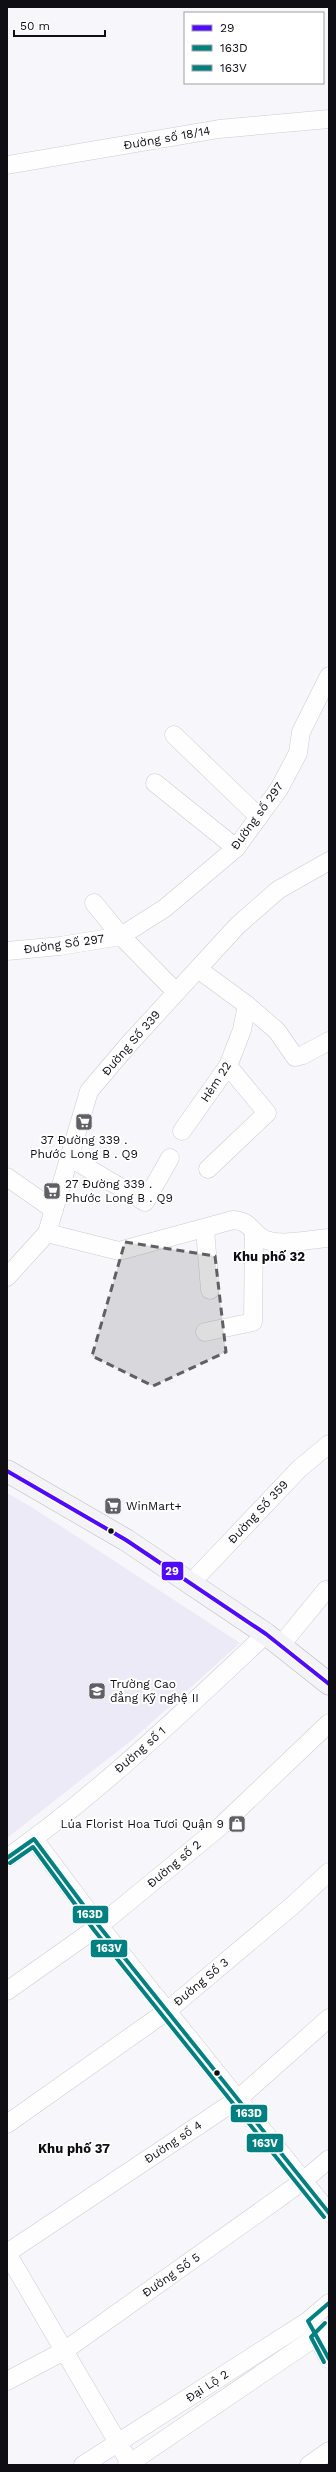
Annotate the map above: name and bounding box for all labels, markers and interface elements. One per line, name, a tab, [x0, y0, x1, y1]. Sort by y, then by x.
scale bar	[14, 12, 105, 38]
legend	[184, 12, 324, 84]
text: 50 m	[20, 19, 50, 33]
text: 29	[220, 21, 234, 35]
text: 163D	[220, 41, 248, 55]
text: 163V	[220, 61, 247, 75]
street label: Đường số 18/14	[122, 123, 212, 153]
street label: Đường số 297	[228, 779, 286, 852]
street label: Đường Số 297	[23, 931, 105, 957]
street label: Đường Số 339	[99, 1008, 163, 1078]
street label: Hẻm 22	[198, 1059, 234, 1105]
supermarket icon: 37 Đường 339 . Phước Long B . Q9	[74, 1112, 94, 1132]
place label: 37 Đường 339 . Phước Long B . Q9	[30, 1133, 138, 1161]
place label: 27 Đường 339 . Phước Long B . Q9	[65, 1177, 173, 1205]
supermarket icon: 27 Đường 339 . Phước Long B . Q9	[42, 1181, 62, 1201]
district label: Khu phố 32	[233, 1249, 305, 1264]
street label: Đường Số 359	[225, 1477, 291, 1547]
supermarket icon: WinMart+	[103, 1496, 123, 1516]
place label: WinMart+	[126, 1499, 182, 1513]
unlabelled marker	[106, 1526, 116, 1536]
line badge: 29	[161, 1561, 184, 1581]
text: 29	[165, 1565, 179, 1578]
place label: Trường Cao đẳng Kỹ nghệ II	[110, 1677, 199, 1705]
school or university icon: Trường Cao đẳng Kỹ nghệ II	[87, 1681, 107, 1701]
street label: Đường số 1	[111, 1724, 169, 1776]
shop icon: Lúa Florist Hoa Tươi Quận 9	[227, 1814, 247, 1834]
place label: Lúa Florist Hoa Tươi Quận 9	[61, 1817, 224, 1831]
street label: Đường số 2	[144, 1837, 204, 1891]
line badge: 163D	[72, 1905, 109, 1924]
text: 163D	[77, 1908, 103, 1921]
line badge: 163V	[90, 1939, 128, 1958]
text: 163V	[96, 1942, 122, 1955]
street label: Đường Số 3	[171, 1955, 231, 2009]
unlabelled marker	[212, 2068, 222, 2078]
line badge: 163D	[230, 2104, 268, 2123]
text: 163D	[236, 2107, 262, 2120]
street label: Đường số 4	[142, 2118, 204, 2166]
line badge: 163V	[246, 2133, 284, 2153]
text: 163V	[252, 2137, 278, 2150]
district label: Khu phố 37	[38, 2141, 110, 2156]
street label: Đường Số 5	[139, 2250, 203, 2300]
street label: Đại Lộ 2	[183, 2367, 231, 2405]

